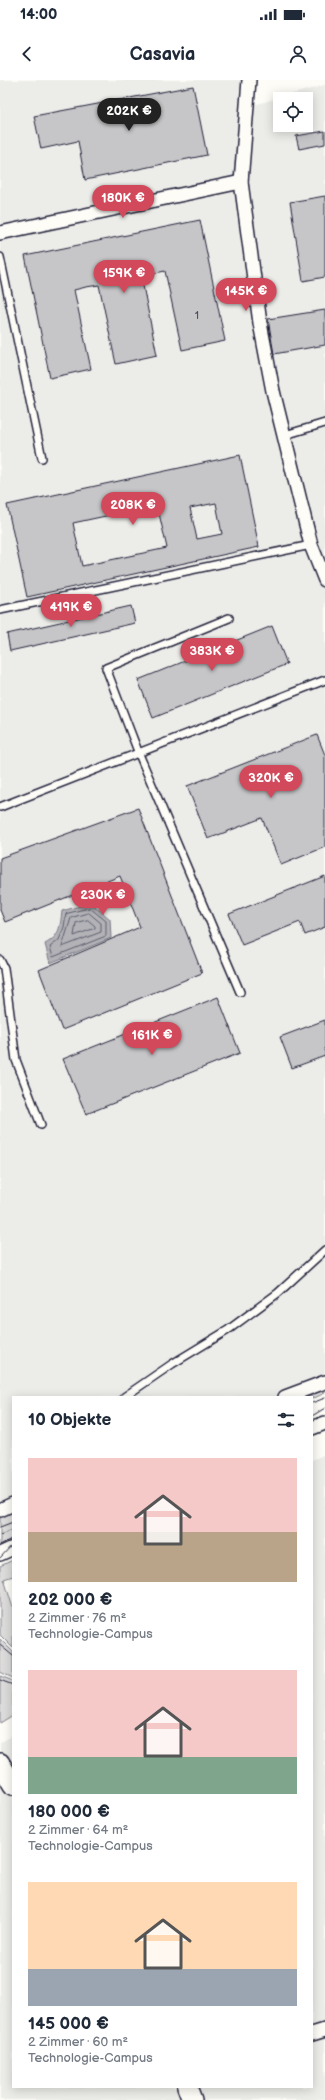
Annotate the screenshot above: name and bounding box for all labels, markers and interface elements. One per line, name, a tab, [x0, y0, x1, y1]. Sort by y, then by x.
text: 14:00	[20, 5, 57, 24]
icon: back	[16, 43, 38, 65]
icon: person	[287, 43, 309, 65]
text: Casavia	[130, 44, 195, 65]
map controls	[273, 92, 313, 132]
button: locate	[273, 92, 313, 132]
pin: 202K €	[96, 98, 162, 132]
text: 202K €	[106, 103, 152, 119]
pin: 180K €	[90, 185, 156, 219]
text: 180K €	[101, 190, 145, 206]
pin: 159K €	[91, 260, 157, 294]
text: 159K €	[103, 265, 145, 281]
pin: 145K €	[213, 278, 279, 312]
text: 145K €	[225, 283, 267, 299]
house number: 1	[195, 309, 199, 322]
pin: 208K €	[100, 492, 166, 526]
text: 208K €	[110, 497, 156, 513]
pin: 419K €	[38, 594, 104, 628]
text: 419K €	[50, 599, 92, 615]
pin: 383K €	[179, 638, 245, 672]
text: 383K €	[189, 643, 235, 659]
pin: 320K €	[238, 765, 304, 799]
text: 320K €	[248, 770, 294, 786]
pin: 230K €	[70, 882, 136, 916]
text: 230K €	[80, 887, 126, 903]
pin: 161K €	[119, 1022, 185, 1056]
text: 161K €	[132, 1027, 172, 1043]
icon: filters	[275, 1409, 297, 1431]
text: 10 Objekte	[28, 1410, 111, 1430]
icon: home	[127, 1484, 199, 1556]
text: 202 000 €	[28, 1590, 112, 1610]
text: 2 Zimmer · 76 m²	[28, 1610, 126, 1626]
text: Technologie-Campus	[28, 1626, 153, 1642]
icon: home	[127, 1696, 199, 1768]
text: 180 000 €	[28, 1802, 110, 1822]
text: 2 Zimmer · 64 m²	[28, 1822, 128, 1838]
text: Technologie-Campus	[28, 1838, 153, 1854]
icon: home	[127, 1908, 199, 1980]
text: 145 000 €	[28, 2014, 109, 2034]
text: 2 Zimmer · 60 m²	[28, 2034, 128, 2050]
text: Technologie-Campus	[28, 2050, 153, 2066]

